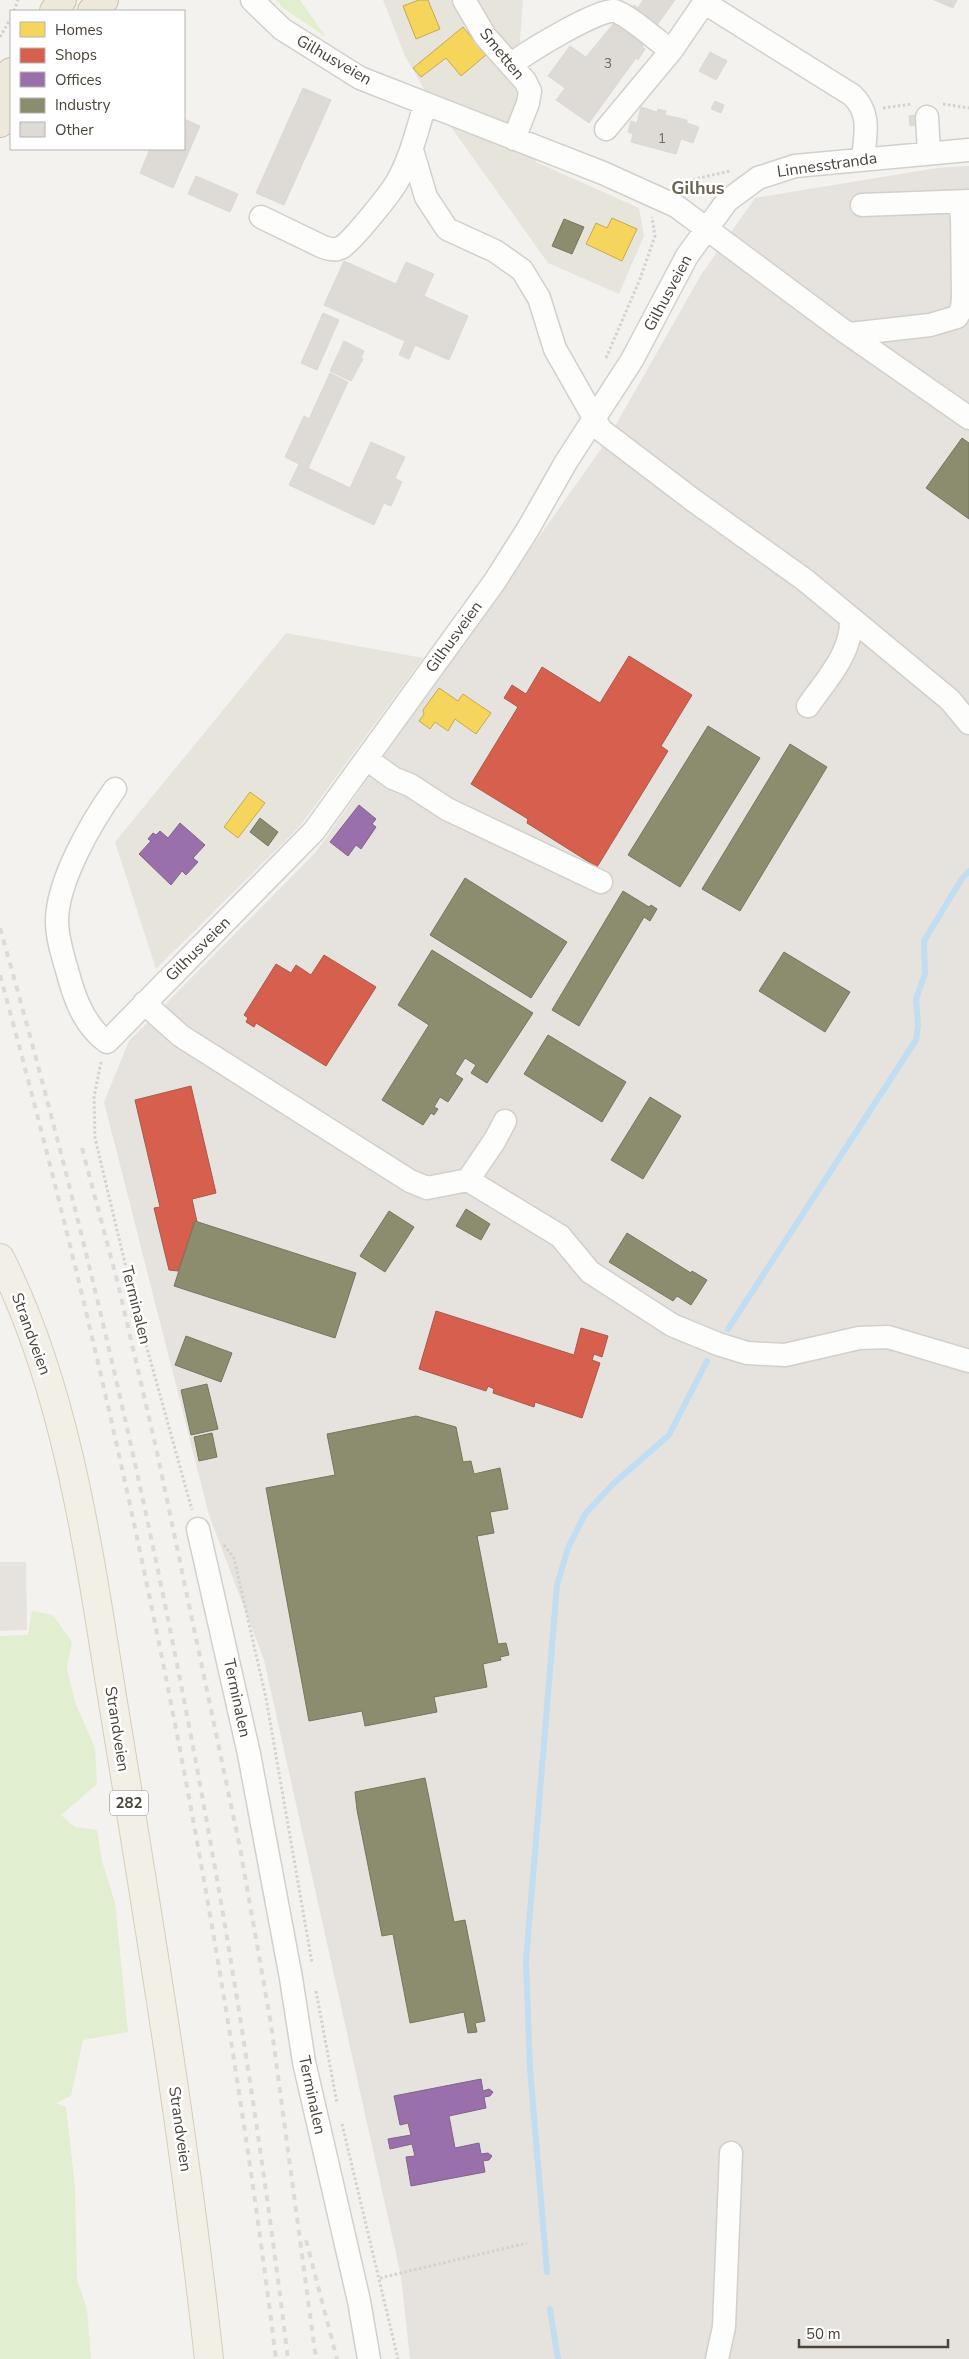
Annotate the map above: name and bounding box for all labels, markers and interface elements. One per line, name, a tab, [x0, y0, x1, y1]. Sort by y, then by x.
legend	[10, 10, 185, 150]
text: Homes	[55, 20, 103, 40]
street label: Smetten	[474, 24, 530, 84]
street label: Gilhusveien	[292, 30, 376, 90]
text: Shops	[55, 45, 97, 65]
house number: 3	[604, 54, 612, 73]
text: Offices	[55, 70, 102, 90]
text: Industry	[55, 95, 111, 115]
text: Other	[55, 120, 94, 140]
house number: 1	[658, 129, 666, 148]
street label: Linnesstranda	[775, 147, 879, 183]
district label: Gilhus	[671, 176, 725, 200]
street label: Gilhusveien	[639, 251, 697, 335]
street label: Gilhusveien	[421, 597, 487, 677]
street label: Gilhusveien	[161, 912, 235, 986]
street label: Terminalen	[116, 1264, 156, 1346]
street label: Strandveien	[6, 1290, 56, 1378]
street label: Terminalen	[218, 1657, 256, 1739]
street label: Strandveien	[99, 1685, 135, 1773]
road number: 282	[110, 1790, 148, 1816]
street label: Terminalen	[293, 2054, 331, 2136]
street label: Strandveien	[163, 2085, 197, 2173]
scale bar	[799, 2316, 948, 2348]
text: 50 m	[806, 2324, 841, 2344]

